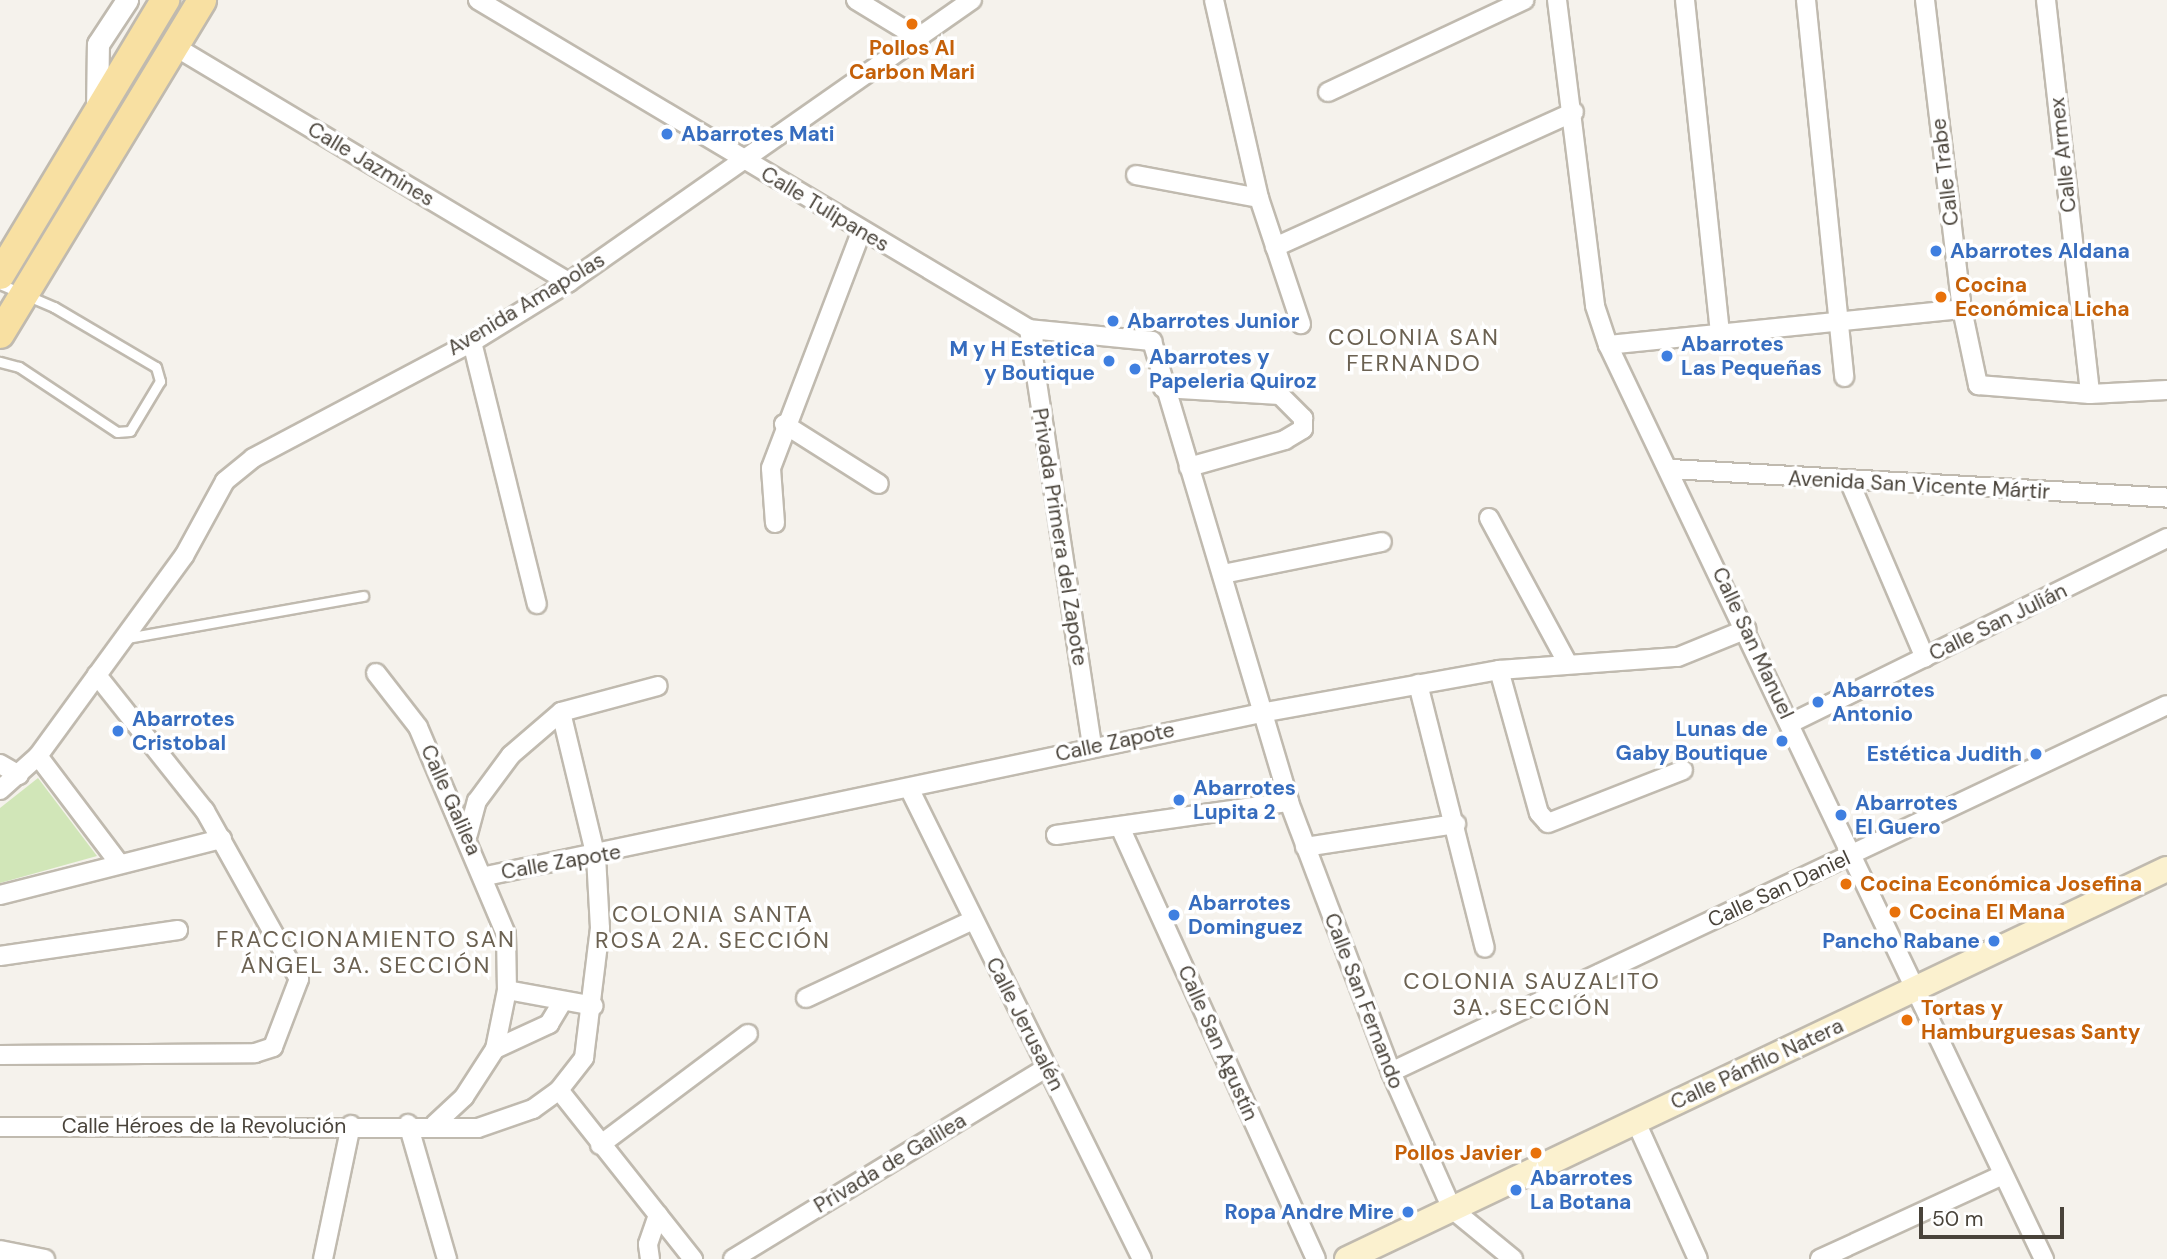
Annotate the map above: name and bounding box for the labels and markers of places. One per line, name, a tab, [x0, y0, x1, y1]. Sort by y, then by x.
marker: Pollos Al Carbon Mari	[904, 16, 920, 32]
place label: Pollos Al Carbon Mari	[849, 35, 975, 85]
place label: Abarrotes Mati	[681, 121, 835, 147]
marker: Abarrotes Mati	[659, 126, 675, 142]
place label: Abarrotes Aldana	[1950, 238, 2130, 264]
marker: Abarrotes Aldana	[1928, 243, 1944, 259]
place label: Cocina Económica Licha	[1955, 272, 2130, 322]
marker: Cocina Económica Licha	[1933, 289, 1949, 305]
place label: Abarrotes Junior	[1127, 308, 1299, 334]
marker: Abarrotes Junior	[1105, 313, 1121, 329]
place label: Abarrotes Las Pequeñas	[1681, 331, 1822, 381]
place label: M y H Estetica y Boutique	[950, 336, 1095, 386]
place label: Abarrotes y Papeleria Quiroz	[1149, 344, 1316, 394]
marker: Abarrotes Las Pequeñas	[1659, 348, 1675, 364]
marker: M y H Estetica y Boutique	[1101, 353, 1117, 369]
marker: Abarrotes y Papeleria Quiroz	[1127, 361, 1143, 377]
place label: Abarrotes Antonio	[1832, 677, 1935, 727]
marker: Abarrotes Antonio	[1810, 694, 1826, 710]
place label: Abarrotes Cristobal	[132, 706, 235, 756]
place label: Lunas de Gaby Boutique	[1616, 716, 1768, 766]
marker: Abarrotes Cristobal	[110, 723, 126, 739]
marker: Lunas de Gaby Boutique	[1774, 733, 1790, 749]
place label: Estética Judith	[1867, 741, 2022, 767]
marker: Estética Judith	[2028, 746, 2044, 762]
place label: Abarrotes Lupita 2	[1193, 775, 1296, 825]
place label: Abarrotes El Guero	[1855, 790, 1958, 840]
marker: Abarrotes Lupita 2	[1171, 792, 1187, 808]
marker: Abarrotes El Guero	[1833, 807, 1849, 823]
place label: Cocina Económica Josefina	[1860, 871, 2142, 897]
marker: Cocina Económica Josefina	[1838, 876, 1854, 892]
place label: Abarrotes Dominguez	[1188, 890, 1303, 940]
place label: Cocina El Mana	[1909, 899, 2065, 925]
marker: Cocina El Mana	[1887, 904, 1903, 920]
marker: Abarrotes Dominguez	[1166, 907, 1182, 923]
place label: Pancho Rabane	[1822, 928, 1980, 954]
marker: Pancho Rabane	[1986, 933, 2002, 949]
place label: Tortas y Hamburguesas Santy	[1921, 995, 2140, 1045]
marker: Tortas y Hamburguesas Santy	[1899, 1012, 1915, 1028]
place label: Pollos Javier	[1394, 1140, 1522, 1166]
marker: Pollos Javier	[1528, 1145, 1544, 1161]
place label: Abarrotes La Botana	[1530, 1165, 1633, 1215]
marker: Abarrotes La Botana	[1508, 1182, 1524, 1198]
place label: Ropa Andre Mire	[1225, 1199, 1394, 1225]
marker: Ropa Andre Mire	[1400, 1204, 1416, 1220]

